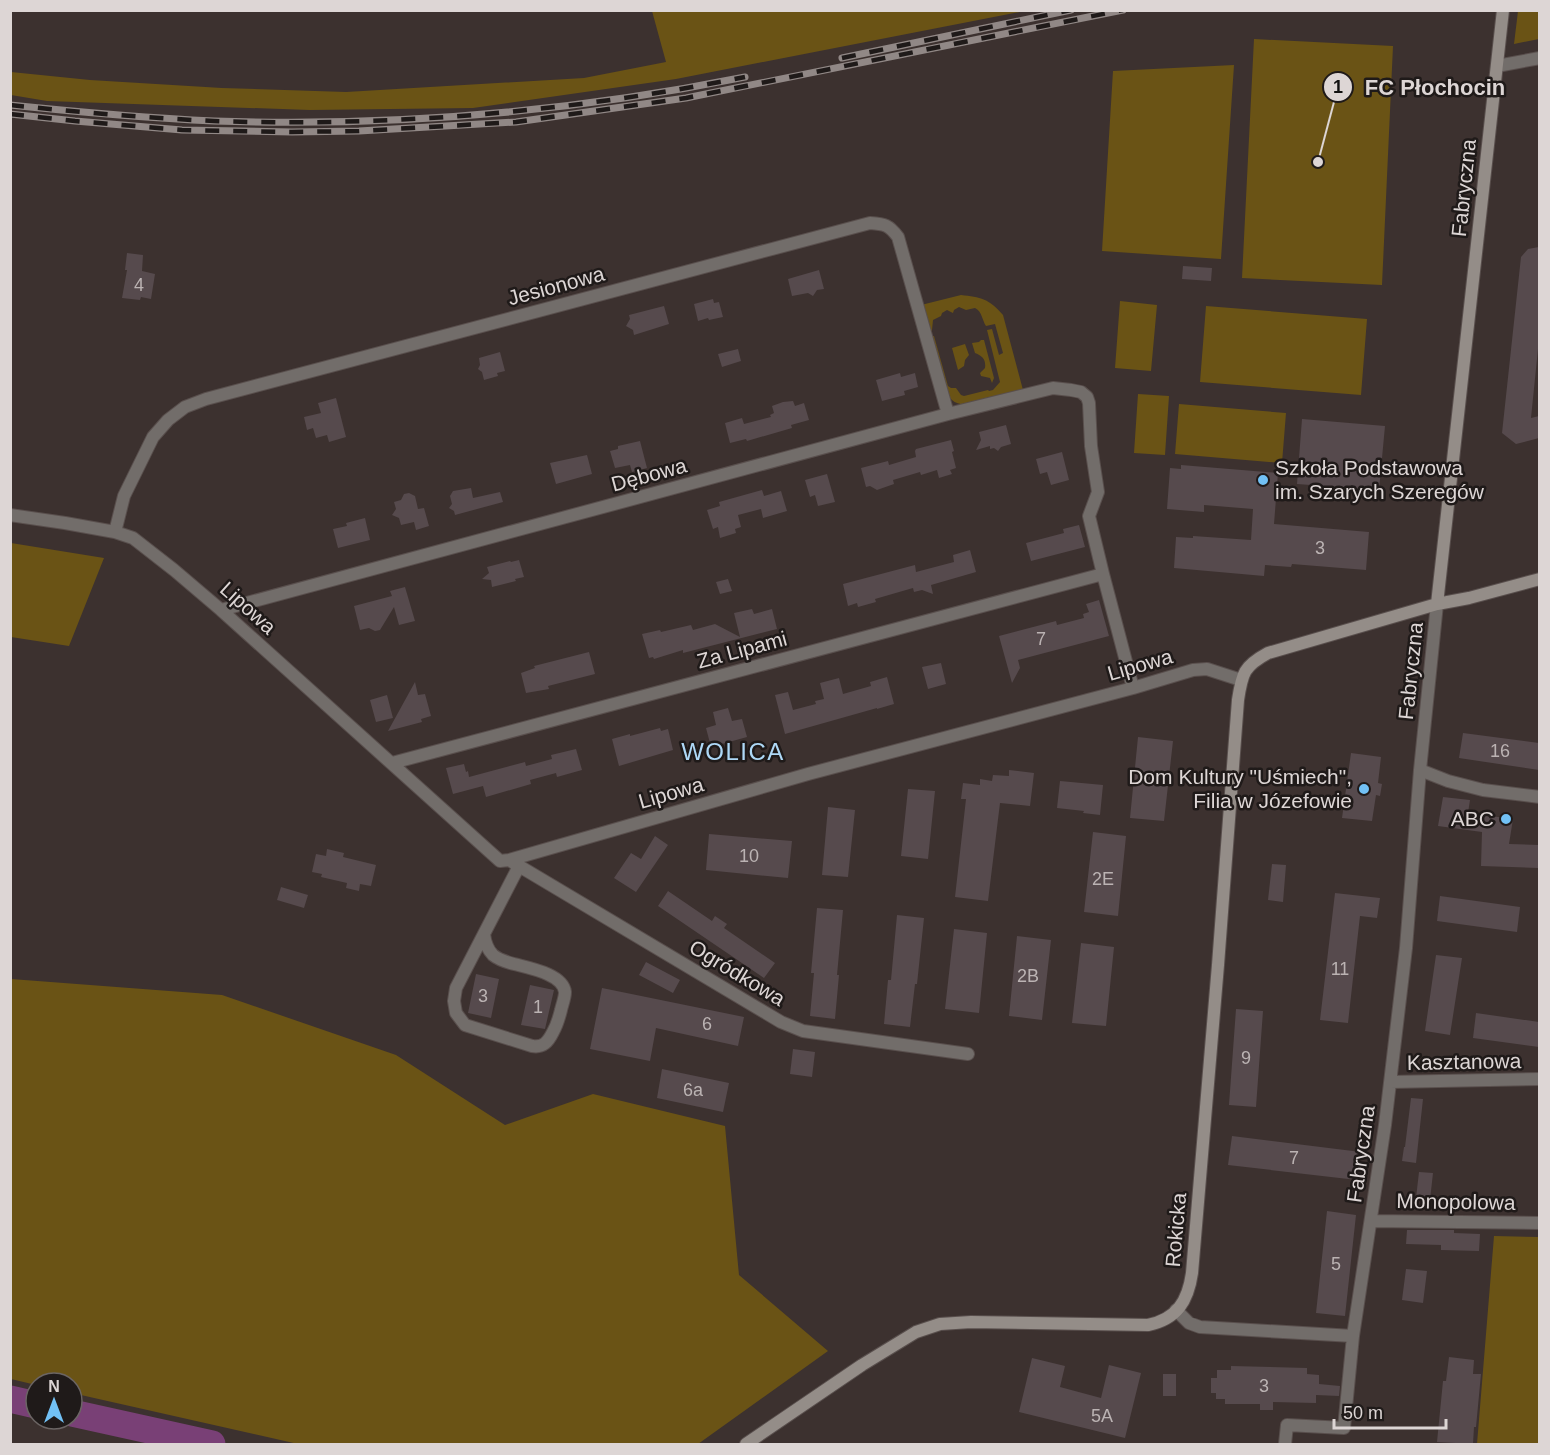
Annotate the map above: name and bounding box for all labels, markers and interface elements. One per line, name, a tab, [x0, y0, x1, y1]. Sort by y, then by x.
callout: FC Płochocin	[1323, 67, 1517, 107]
text: FC Płochocin	[1365, 75, 1505, 100]
text: 1	[1333, 77, 1343, 97]
street label: Fabryczna	[1447, 138, 1480, 238]
street label: Jesionowa	[505, 261, 607, 309]
house number: 4	[134, 275, 144, 295]
street label: Dębowa	[609, 453, 689, 496]
place label: Szkoła Podstawowa im. Szarych Szeregów	[1275, 456, 1485, 503]
marker: Szkoła Podstawowa im. Szarych Szeregów	[1256, 473, 1270, 487]
house number: 3	[1315, 538, 1325, 558]
street label: Lipowa	[216, 577, 281, 639]
street label: Fabryczna	[1394, 621, 1427, 721]
street label: Za Lipami	[694, 626, 789, 673]
house number: 7	[1036, 629, 1046, 649]
street label: Lipowa	[1105, 644, 1175, 685]
district label: WOLICA	[681, 738, 785, 765]
house number: 16	[1490, 741, 1510, 761]
place label: Dom Kultury "Uśmiech", Filia w Józefowie	[1128, 765, 1352, 812]
street label: Lipowa	[636, 772, 706, 813]
marker: Dom Kultury "Uśmiech", Filia w Józefowie	[1357, 782, 1371, 796]
place label: ABC	[1451, 807, 1494, 830]
marker: ABC	[1499, 812, 1513, 826]
house number: 10	[739, 846, 759, 866]
house number: 2E	[1092, 869, 1114, 889]
street label: Ogródkowa	[685, 935, 789, 1010]
house number: 11	[1331, 959, 1349, 979]
house number: 2B	[1017, 966, 1039, 986]
house number: 3	[478, 986, 488, 1006]
house number: 1	[533, 997, 543, 1017]
house number: 6	[702, 1014, 712, 1034]
house number: 9	[1241, 1048, 1251, 1068]
street label: Kasztanowa	[1407, 1049, 1522, 1074]
house number: 6a	[683, 1080, 704, 1100]
street label: Fabryczna	[1342, 1103, 1379, 1204]
house number: 7	[1289, 1148, 1299, 1168]
street label: Monopolowa	[1396, 1189, 1516, 1214]
street label: Rokicka	[1161, 1191, 1190, 1268]
house number: 5	[1331, 1254, 1341, 1274]
north arrow	[24, 1371, 84, 1431]
house number: 3	[1259, 1376, 1269, 1396]
text: N	[48, 1378, 60, 1395]
scale bar	[1334, 1392, 1446, 1430]
text: 50 m	[1343, 1403, 1383, 1423]
house number: 5A	[1091, 1406, 1113, 1426]

